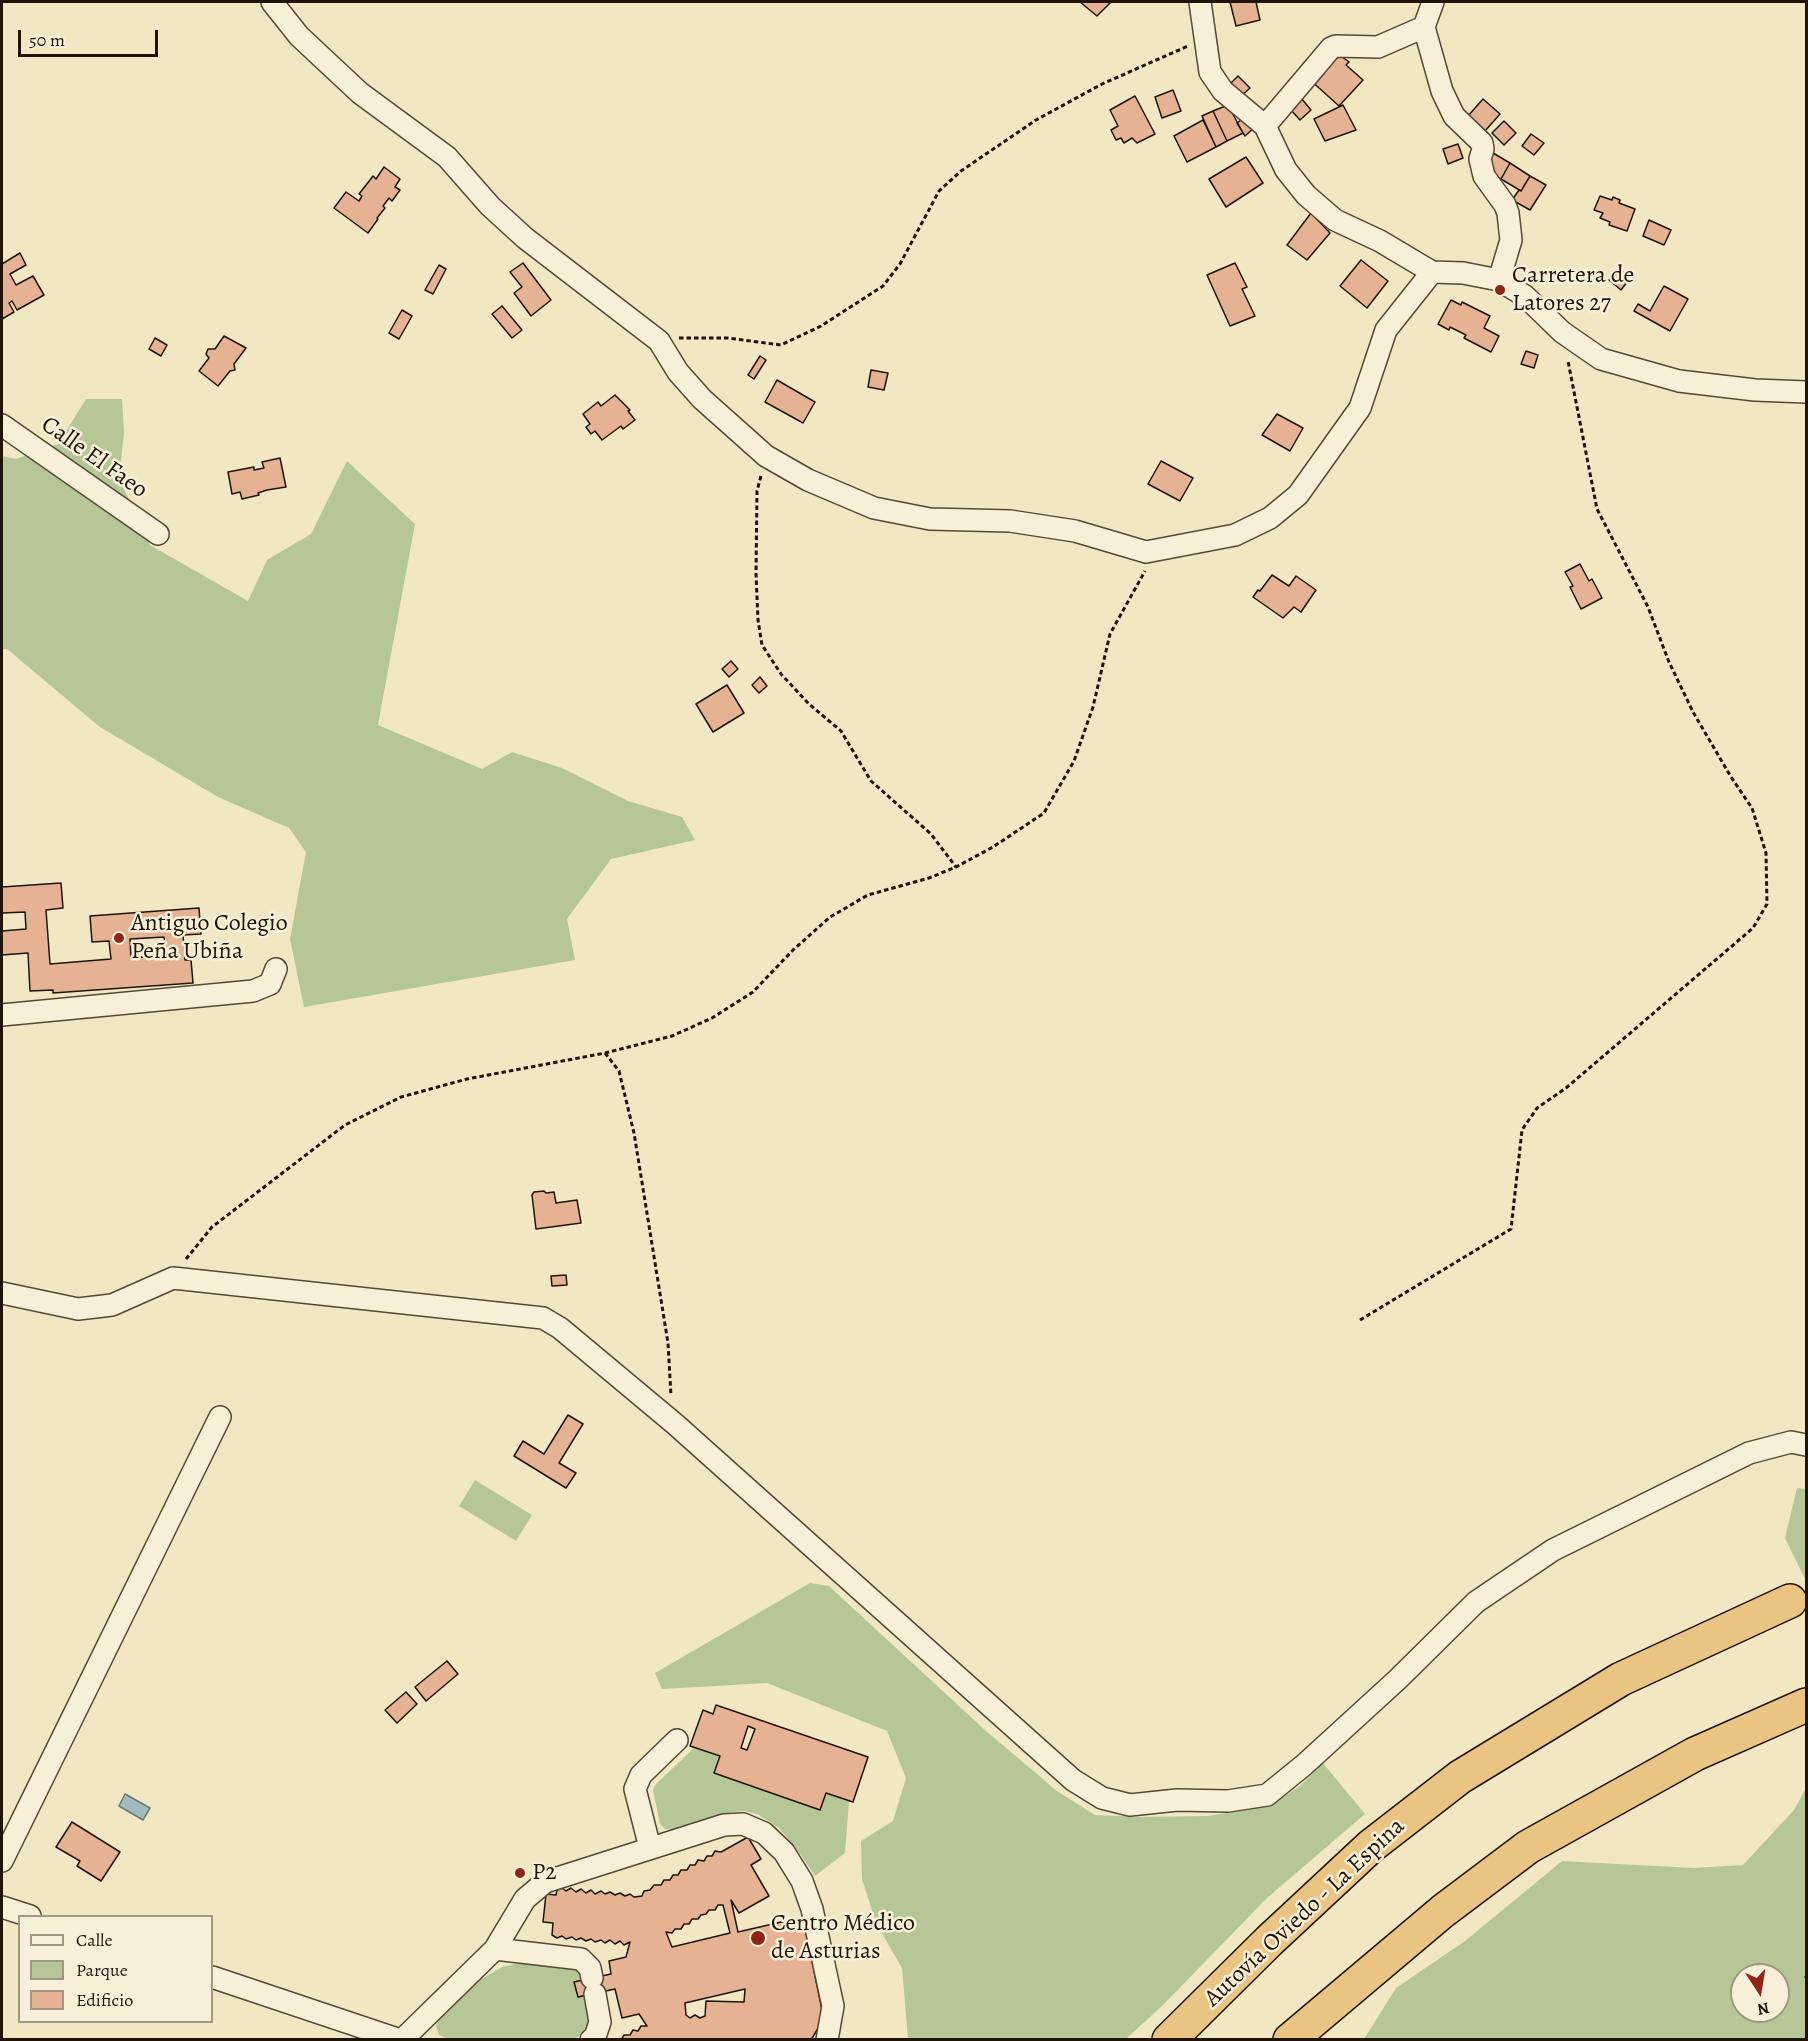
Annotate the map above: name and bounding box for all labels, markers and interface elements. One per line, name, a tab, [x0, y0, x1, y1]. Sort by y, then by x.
scale bar	[21, 18, 160, 56]
text: 50 m	[29, 28, 65, 52]
place label: Carretera de Latores 27	[1512, 262, 1634, 318]
marker: Carretera de Latores 27	[1493, 283, 1507, 297]
street label: Calle El Faeo	[35, 411, 153, 505]
place label: Antiguo Colegio Peña Ubiña	[131, 910, 288, 966]
marker: Antiguo Colegio Peña Ubiña	[112, 931, 126, 945]
street label: Autovía Oviedo - La Espina	[1199, 1813, 1411, 2013]
place label: P2	[532, 1859, 557, 1887]
marker: P2	[513, 1866, 527, 1880]
place label: Centro Médico de Asturias	[771, 1910, 915, 1966]
legend	[18, 1915, 213, 2023]
text: Calle	[76, 1928, 113, 1952]
marker: Centro Médico de Asturias	[749, 1929, 767, 1947]
text: Parque	[76, 1958, 128, 1982]
north arrow	[1730, 1963, 1790, 2023]
text: Edificio	[76, 1988, 133, 2012]
text: N	[1755, 1997, 1771, 2021]

